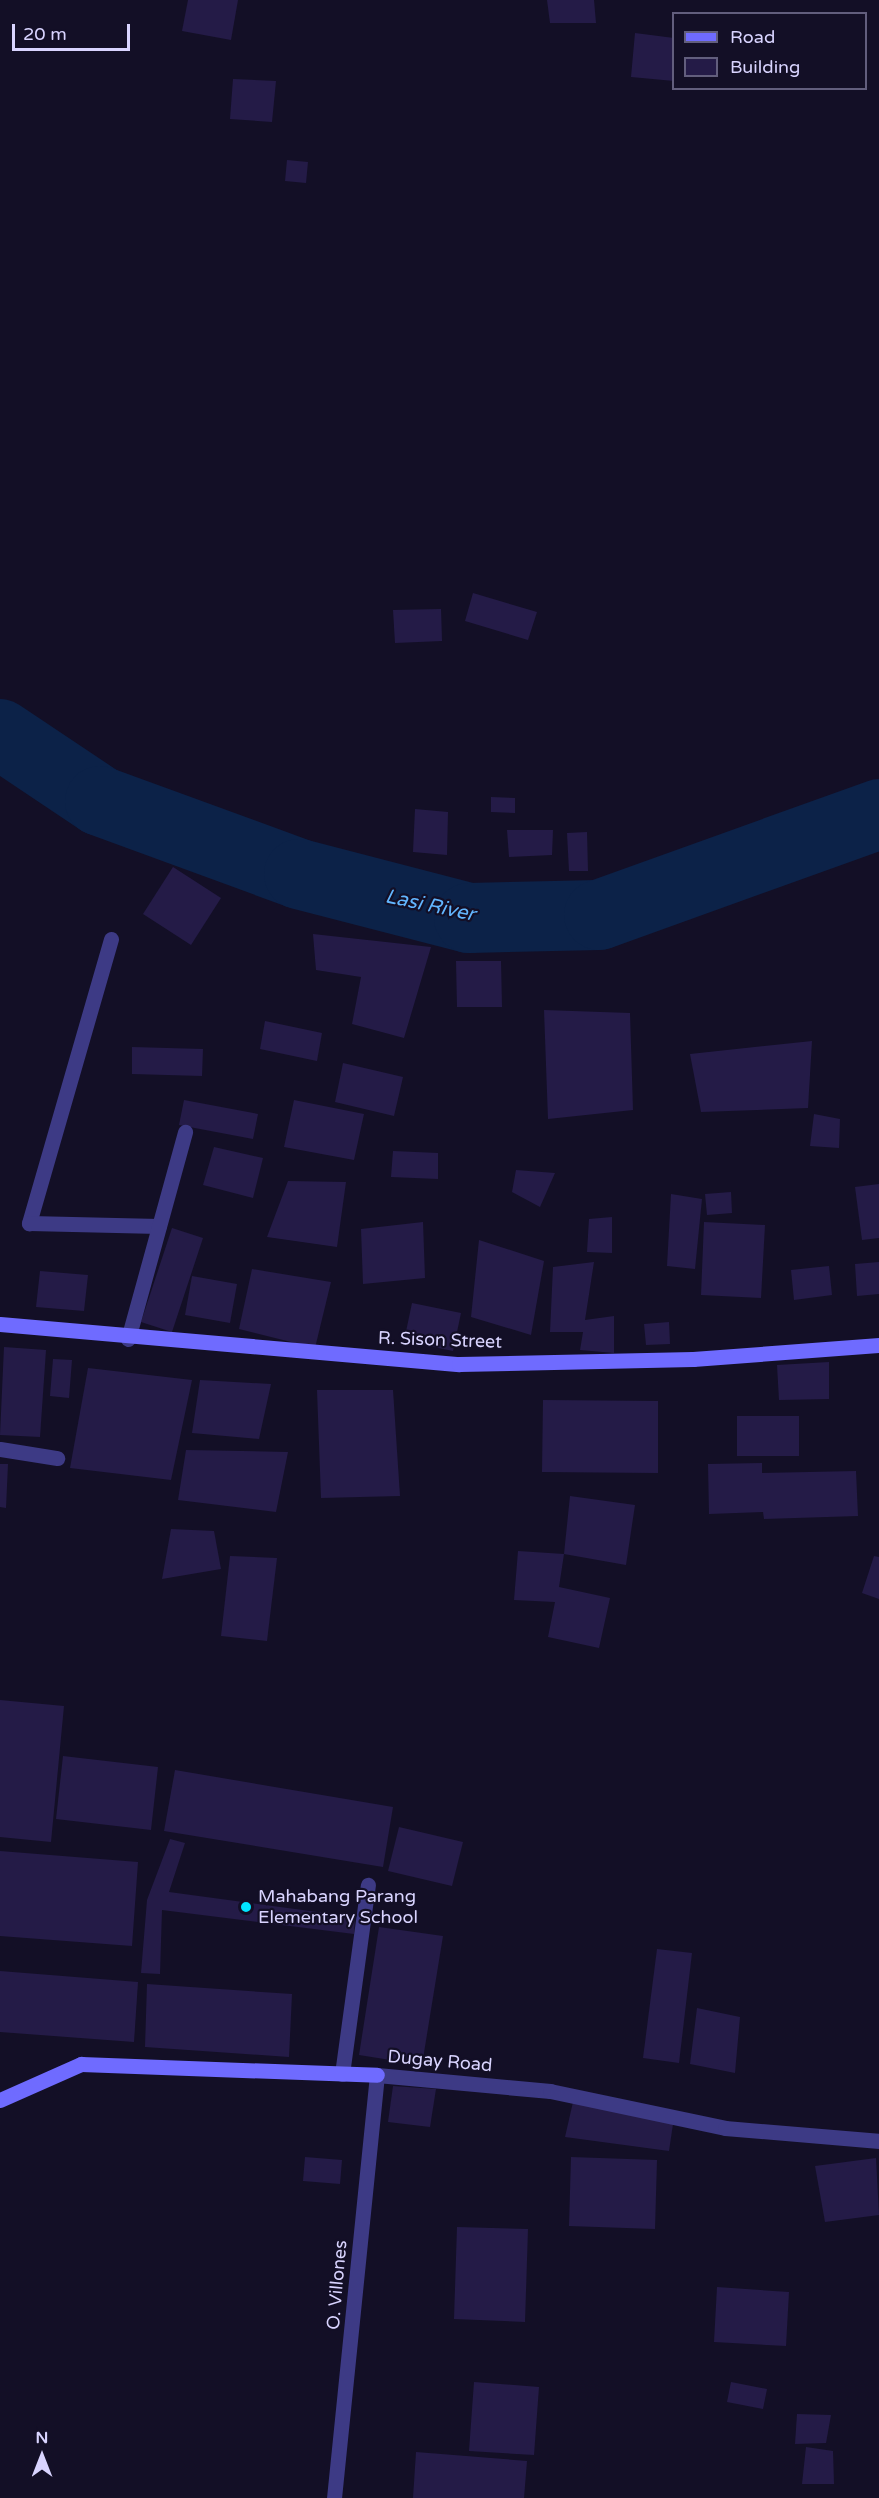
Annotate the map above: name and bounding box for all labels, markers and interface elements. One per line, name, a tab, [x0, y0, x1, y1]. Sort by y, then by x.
scale bar	[15, 12, 134, 50]
legend	[672, 12, 867, 90]
text: 20 m	[23, 23, 67, 45]
text: Road	[730, 26, 775, 48]
text: Building	[730, 56, 800, 78]
water label: Lasi River	[383, 885, 477, 927]
street label: R. Sison Street	[378, 1327, 502, 1353]
place label: Mahabang Parang Elementary School	[258, 1886, 418, 1928]
marker: Mahabang Parang Elementary School	[239, 1900, 253, 1914]
street label: Dugay Road	[387, 2046, 493, 2076]
street label: O. Villones	[322, 2239, 352, 2331]
north arrow	[12, 2426, 72, 2486]
text: N	[36, 2428, 48, 2448]

